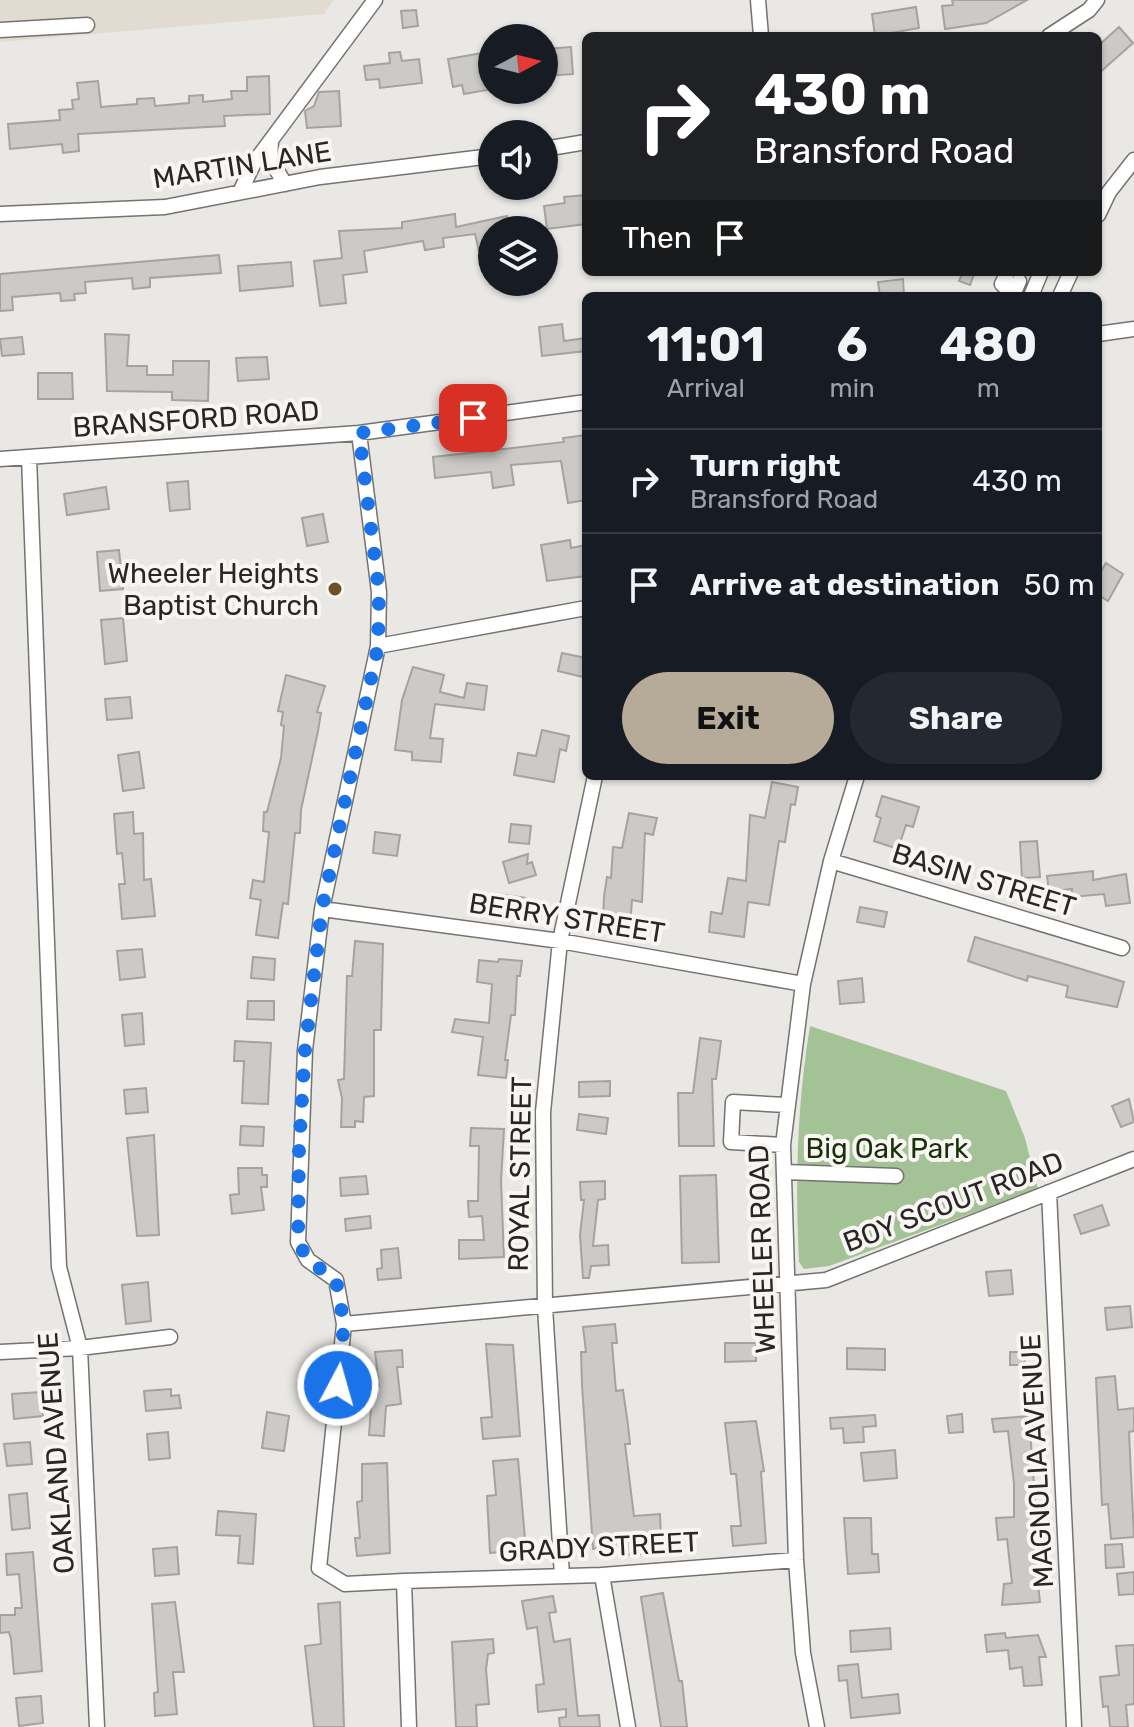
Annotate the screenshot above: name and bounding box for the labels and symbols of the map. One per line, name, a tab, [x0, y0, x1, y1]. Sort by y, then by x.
north arrow	[478, 24, 558, 104]
street label: MARTIN LANE	[150, 135, 334, 195]
pin	[439, 384, 507, 452]
street label: BRANSFORD ROAD	[71, 394, 321, 444]
place label: Wheeler Heights Baptist Church	[108, 557, 319, 622]
marker: Wheeler Heights Baptist Church	[326, 580, 344, 598]
street label: BASIN STREET	[888, 836, 1080, 924]
street label: BERRY STREET	[467, 886, 667, 950]
street label: ROYAL STREET	[502, 1076, 538, 1272]
park label: Big Oak Park	[806, 1132, 969, 1165]
street label: WHEELER ROAD	[742, 1144, 782, 1354]
street label: BOY SCOUT ROAD	[838, 1145, 1068, 1259]
street label: OAKLAND AVENUE	[31, 1331, 81, 1575]
street label: MAGNOLIA AVENUE	[1014, 1333, 1060, 1589]
position arrow	[296, 1343, 380, 1427]
street label: GRADY STREET	[498, 1525, 700, 1569]

